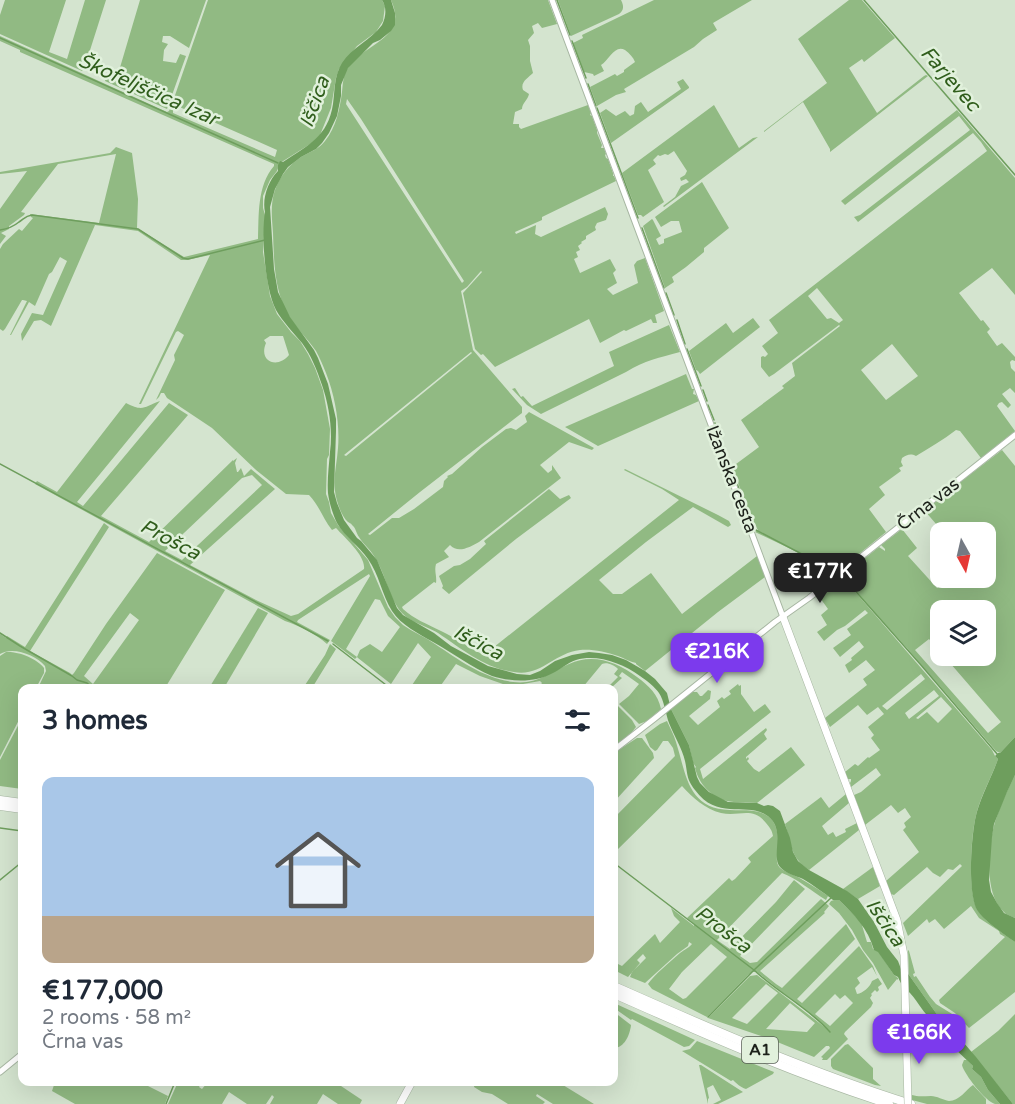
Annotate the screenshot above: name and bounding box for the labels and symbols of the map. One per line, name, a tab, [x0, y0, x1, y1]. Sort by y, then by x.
water label: Farjevec	[915, 42, 986, 118]
water label: Škofeljščica Izar	[74, 48, 224, 132]
water label: Iščica	[295, 72, 336, 131]
street label: Ižanska cesta	[701, 422, 763, 536]
street label: Črna vas	[892, 473, 964, 535]
water label: Prošca	[136, 514, 205, 566]
north arrow	[930, 522, 996, 588]
pin: €177K	[778, 553, 862, 604]
water label: Iščica	[449, 620, 508, 666]
pin: €216K	[675, 633, 759, 684]
water label: Iščica	[860, 894, 910, 952]
water label: Prošca	[690, 901, 756, 959]
pin: €166K	[877, 1014, 961, 1065]
road number: A1	[742, 1037, 778, 1063]

